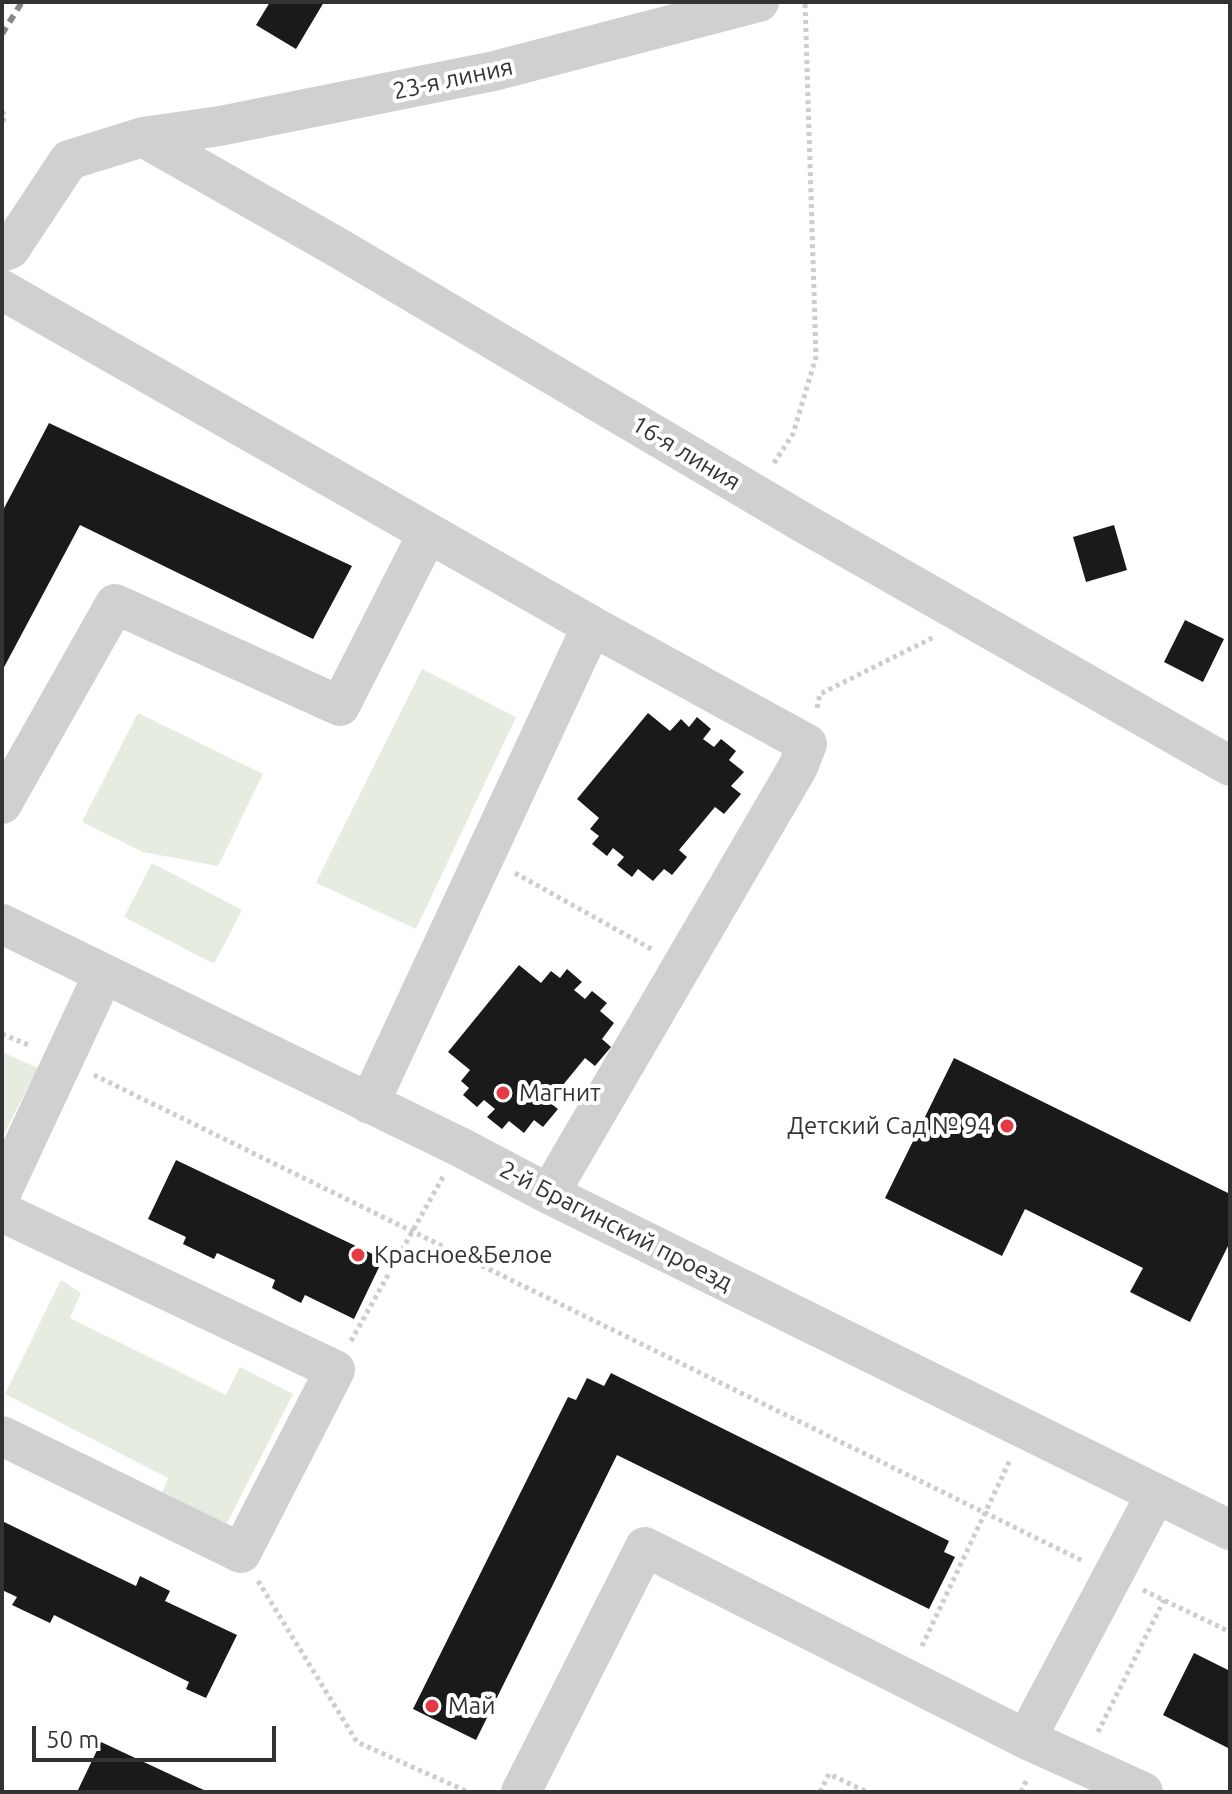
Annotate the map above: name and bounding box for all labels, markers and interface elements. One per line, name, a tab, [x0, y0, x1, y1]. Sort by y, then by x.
street label: 23-я линия	[390, 52, 516, 106]
street label: 16-я линия	[626, 409, 746, 497]
place label: Магнит	[519, 1079, 601, 1107]
marker: Магнит	[494, 1084, 512, 1102]
place label: Детский Сад № 94	[787, 1112, 991, 1140]
marker: Детский Сад № 94	[998, 1117, 1016, 1135]
street label: 2-й Брагинский проезд	[495, 1155, 737, 1297]
place label: Красное&Белое	[374, 1241, 553, 1269]
marker: Красное&Белое	[349, 1246, 367, 1264]
place label: Май	[448, 1692, 495, 1720]
marker: Май	[423, 1697, 441, 1715]
scale bar	[36, 1710, 280, 1760]
text: 50 m	[46, 1726, 99, 1753]

